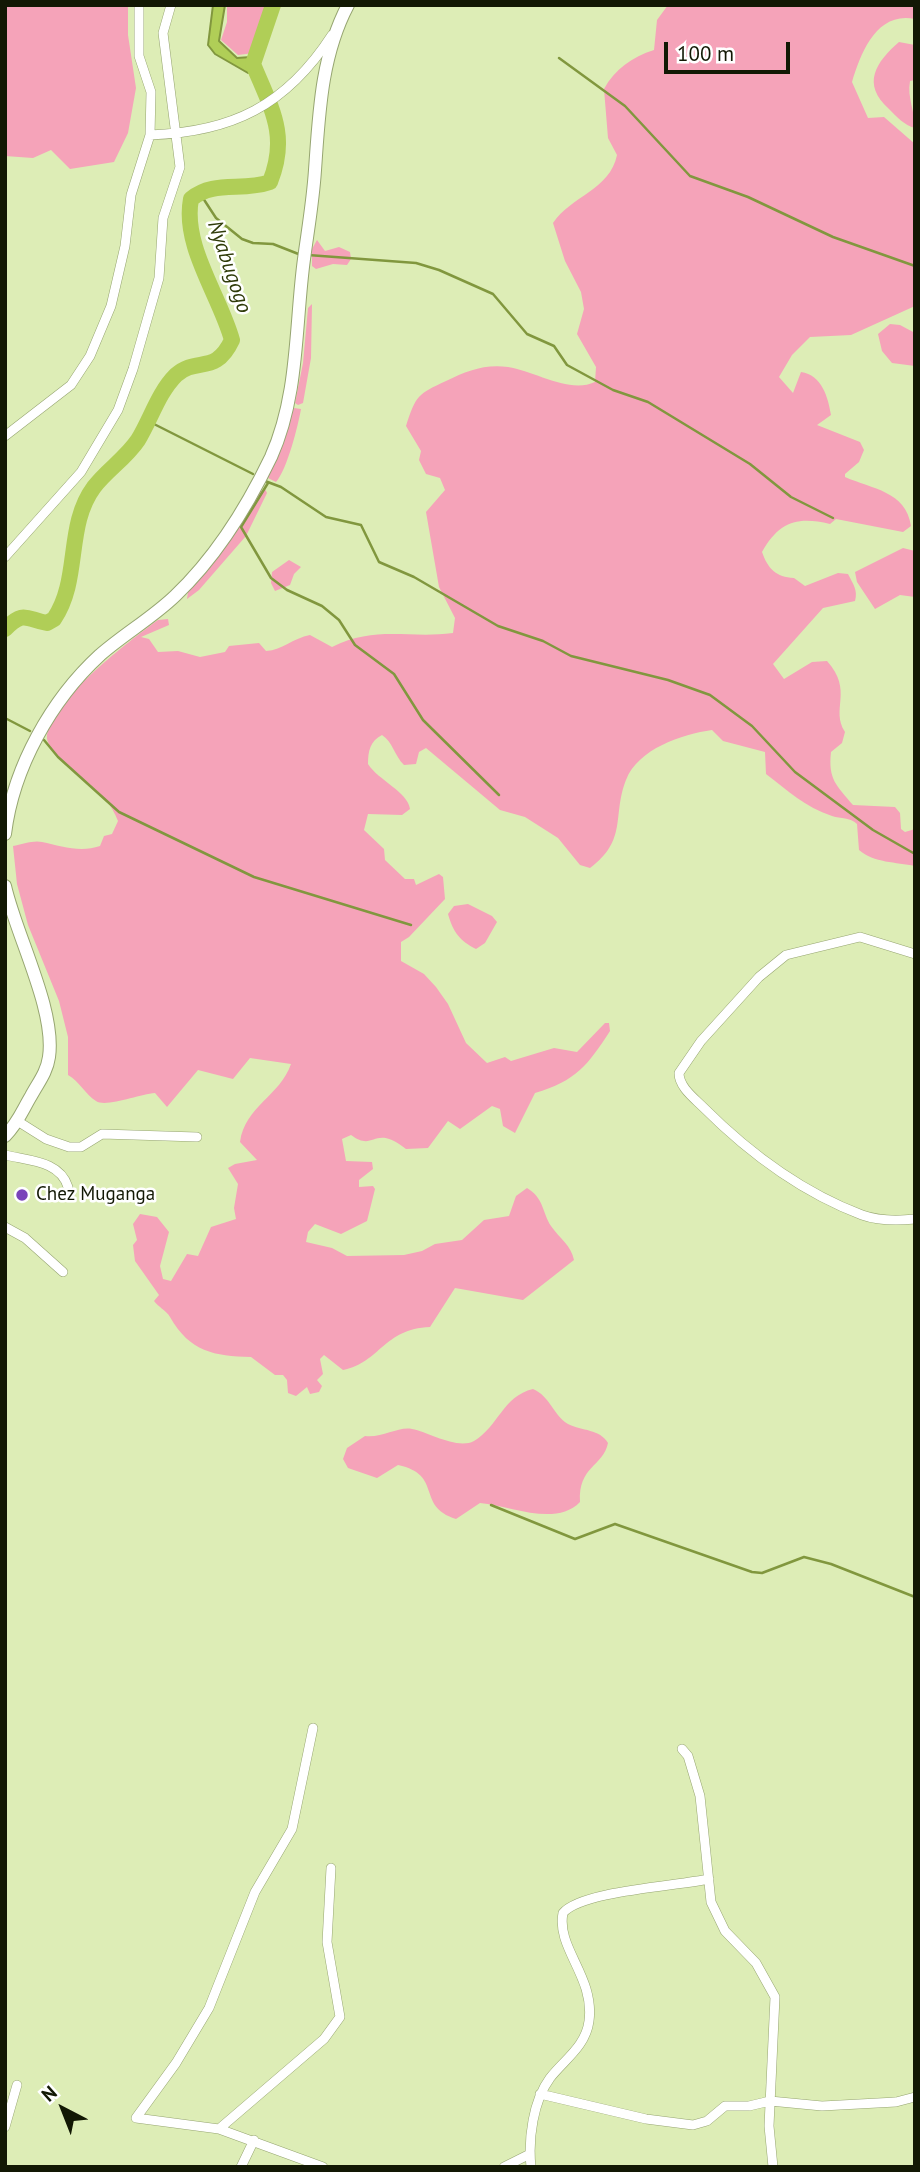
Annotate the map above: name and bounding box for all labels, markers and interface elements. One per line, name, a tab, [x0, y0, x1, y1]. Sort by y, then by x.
scale bar	[668, 28, 794, 72]
text: 100 m	[677, 40, 734, 67]
water label: Nyabugogo	[201, 217, 257, 317]
place label: Chez Muganga	[36, 1184, 155, 1206]
marker: Chez Muganga	[14, 1187, 30, 1203]
north arrow	[28, 2074, 98, 2144]
text: N	[36, 2080, 62, 2106]

